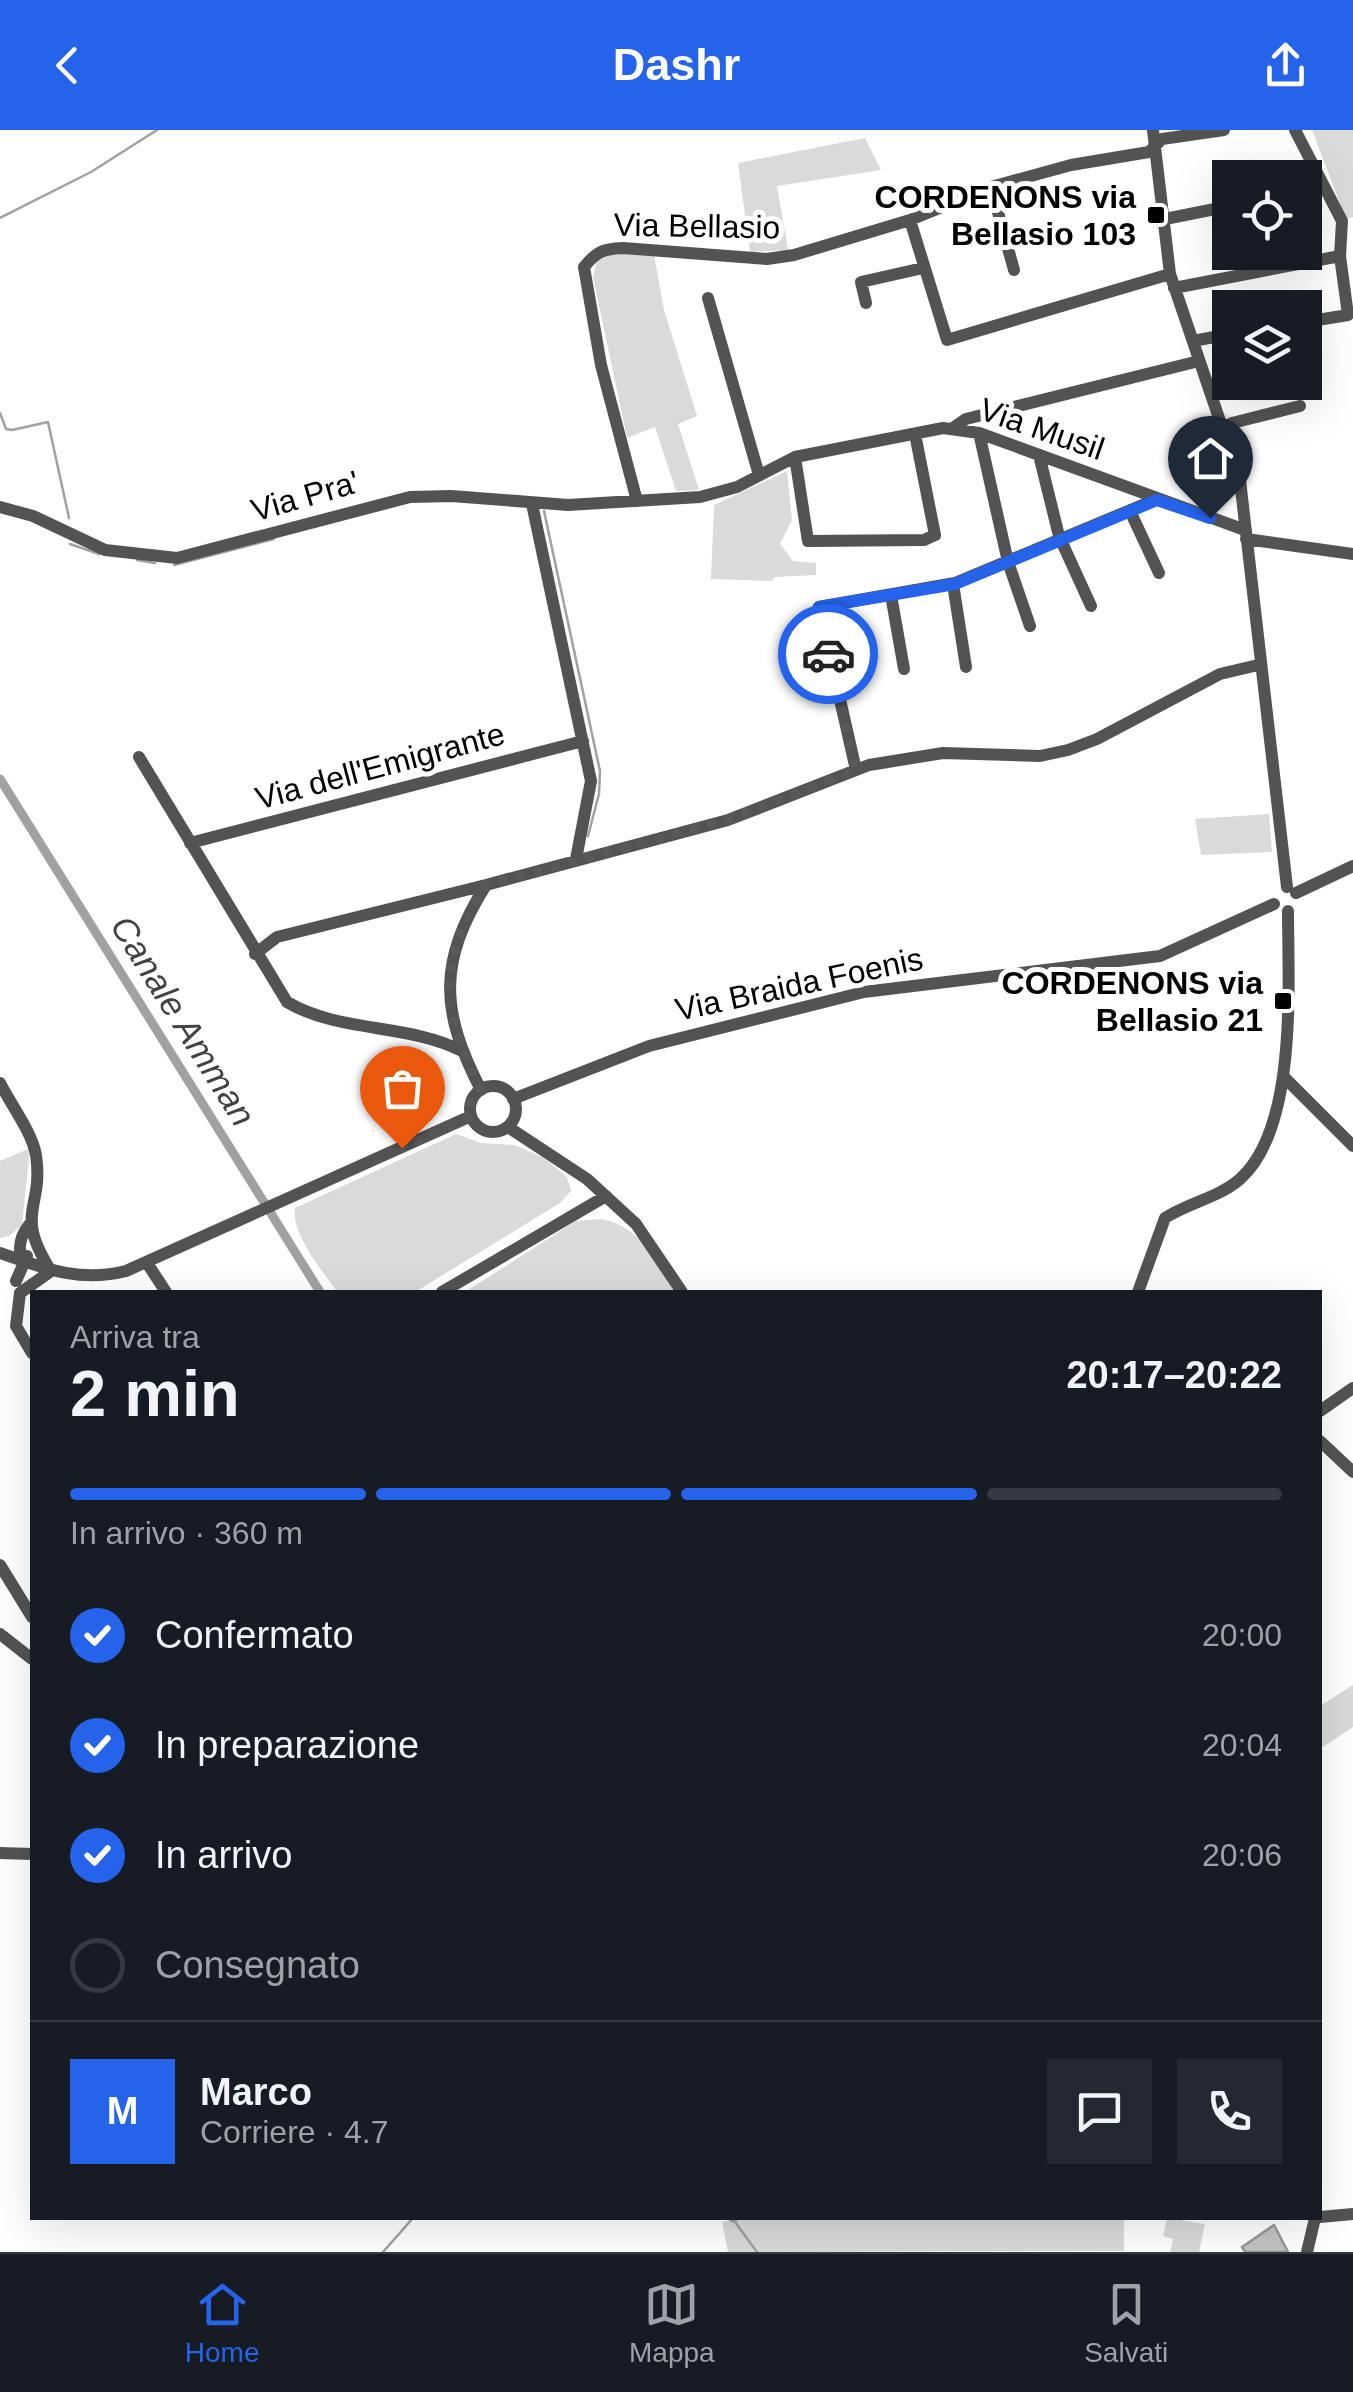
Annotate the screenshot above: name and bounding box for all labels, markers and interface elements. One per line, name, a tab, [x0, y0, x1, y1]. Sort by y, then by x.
icon: back	[40, 38, 95, 93]
icon: share	[1258, 38, 1313, 93]
text: Dashr	[613, 39, 740, 90]
map controls	[1212, 160, 1322, 400]
button: locate	[1212, 160, 1322, 270]
place label: CORDENONS via Bellasio 103	[875, 179, 1136, 252]
marker: CORDENONS via Bellasio 103	[1145, 204, 1167, 226]
street label: Via Bellasio	[613, 207, 781, 245]
button: layers	[1212, 290, 1322, 400]
street label: Via Musil	[975, 391, 1109, 467]
pin	[1168, 416, 1253, 519]
icon: home	[1183, 431, 1238, 486]
street label: Via Pra'	[247, 463, 363, 529]
courier	[778, 604, 878, 704]
icon: car	[801, 627, 856, 682]
street label: Via dell'Emigrante	[252, 715, 508, 817]
water label: Canale Amman	[103, 909, 264, 1133]
street label: Via Braida Foenis	[672, 940, 926, 1028]
place label: CORDENONS via Bellasio 21	[1002, 965, 1263, 1038]
marker: CORDENONS via Bellasio 21	[1272, 990, 1294, 1012]
pin	[360, 1046, 445, 1149]
icon: bag	[375, 1061, 430, 1116]
text: Arriva tra	[70, 1319, 200, 1355]
text: 20:17–20:22	[1066, 1354, 1282, 1396]
text: 2 min	[70, 1357, 240, 1430]
text: In arrivo · 360 m	[70, 1515, 303, 1551]
icon: check	[70, 1608, 125, 1663]
text: Confermato	[155, 1614, 354, 1656]
text: 20:00	[1202, 1617, 1282, 1653]
icon: check	[70, 1718, 125, 1773]
text: In preparazione	[155, 1724, 419, 1766]
text: 20:04	[1202, 1727, 1282, 1763]
icon: check	[70, 1828, 125, 1883]
text: In arrivo	[155, 1834, 292, 1876]
text: 20:06	[1202, 1837, 1282, 1873]
text: Consegnato	[155, 1944, 360, 1986]
button: chat	[1047, 2059, 1152, 2164]
button: phone	[1177, 2059, 1282, 2164]
text: Marco	[200, 2071, 312, 2113]
text: M	[107, 2090, 138, 2132]
text: Corriere · 4.7	[200, 2114, 389, 2150]
tab: Home	[185, 2277, 259, 2369]
tab: Mappa	[629, 2277, 715, 2369]
tab: Salvati	[1084, 2277, 1168, 2369]

